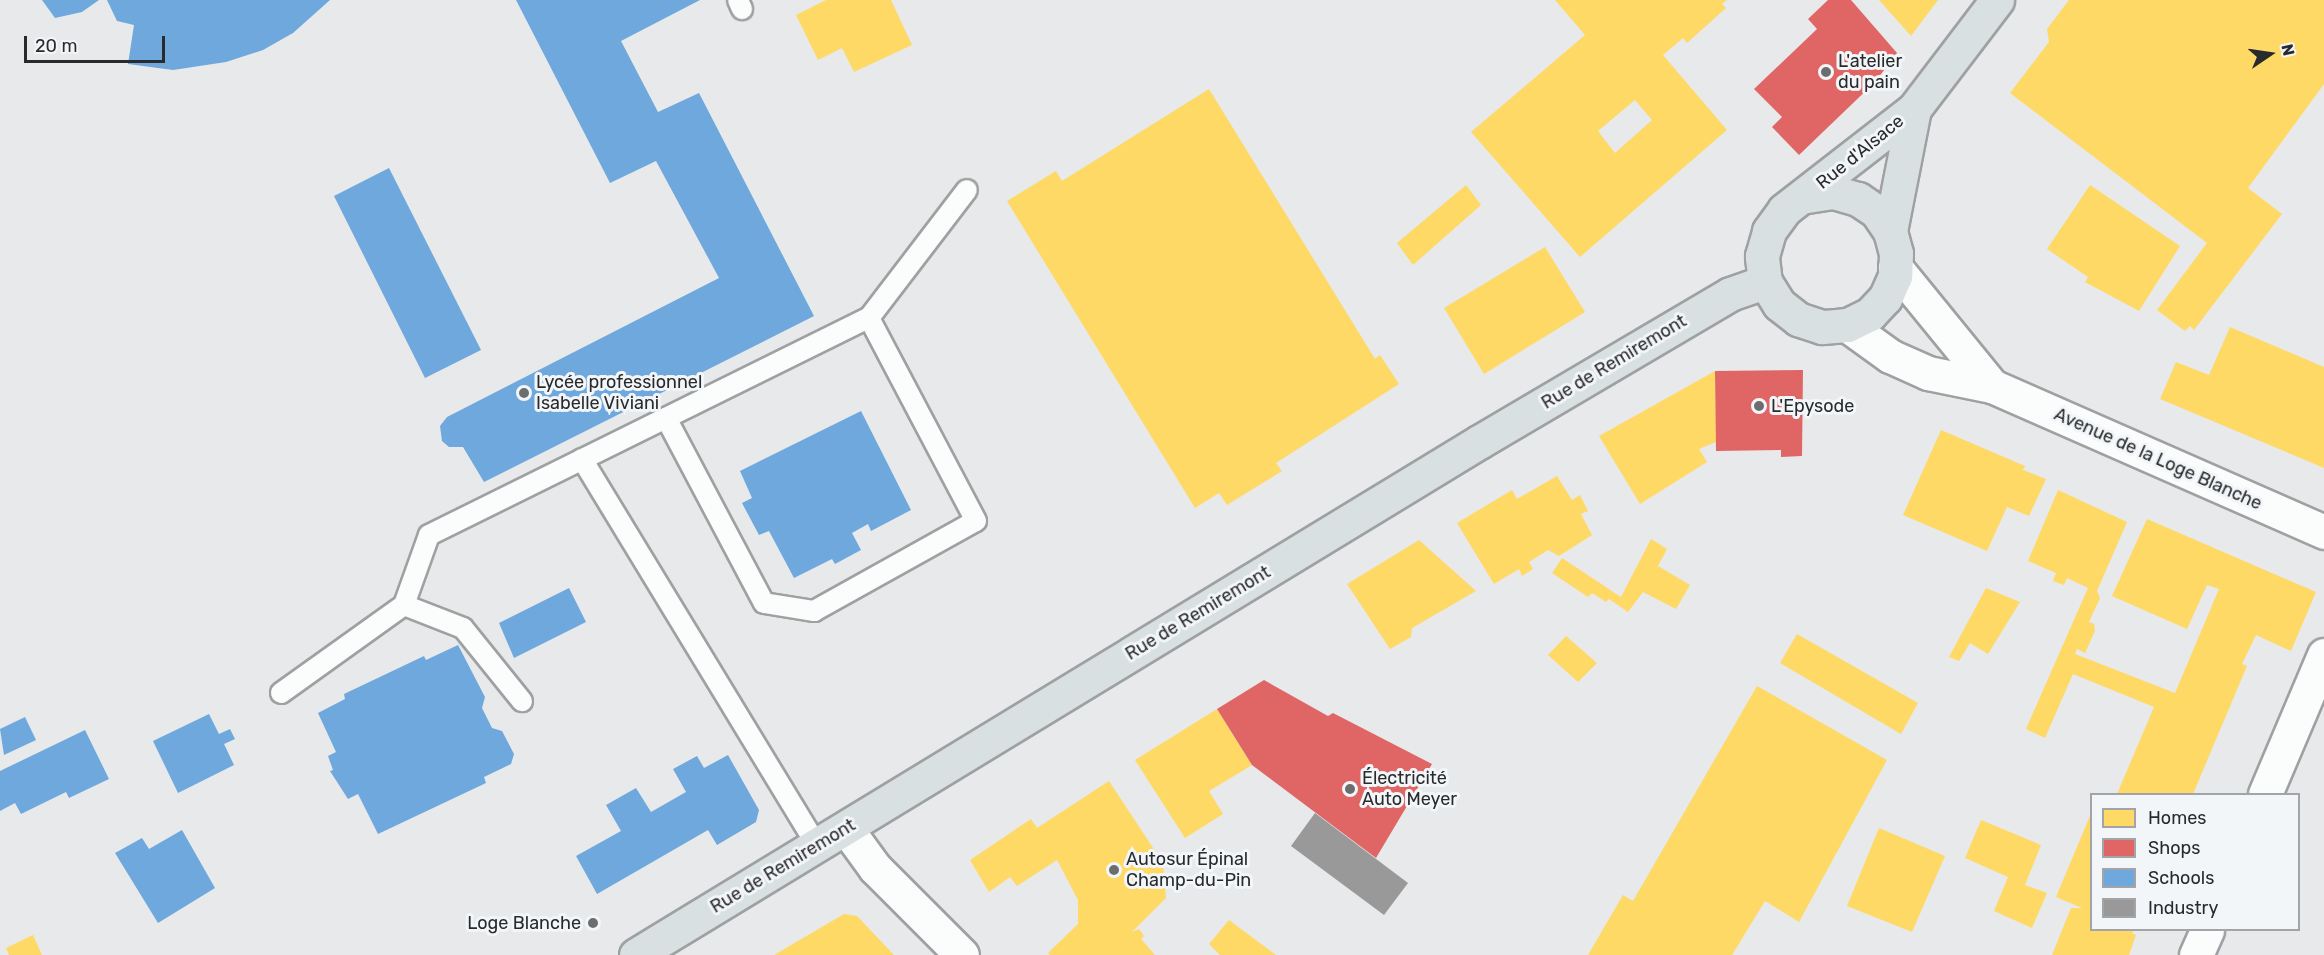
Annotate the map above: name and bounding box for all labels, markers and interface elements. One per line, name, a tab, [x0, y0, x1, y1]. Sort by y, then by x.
scale bar	[27, 24, 168, 62]
north arrow	[2240, 24, 2300, 84]
text: 20 m	[35, 35, 77, 57]
text: N	[2277, 42, 2299, 58]
place label: L'atelier du pain	[1838, 51, 1902, 94]
marker: L'atelier du pain	[1819, 65, 1833, 79]
street label: Rue d'Alsace	[1812, 110, 1908, 194]
street label: Rue de Remiremont	[1538, 310, 1690, 414]
place label: Lycée professionnel Isabelle Viviani	[536, 372, 702, 415]
marker: Lycée professionnel Isabelle Viviani	[517, 386, 531, 400]
place label: L'Epysode	[1771, 395, 1854, 417]
marker: L'Epysode	[1752, 399, 1766, 413]
street label: Avenue de la Loge Blanche	[2051, 403, 2265, 515]
street label: Rue de Remiremont	[1122, 561, 1274, 665]
place label: Électricité Auto Meyer	[1362, 768, 1457, 810]
marker: Électricité Auto Meyer	[1343, 782, 1357, 796]
legend	[2090, 793, 2300, 931]
text: Homes	[2148, 807, 2206, 829]
street label: Rue de Remiremont	[707, 814, 859, 918]
text: Shops	[2148, 837, 2200, 859]
place label: Autosur Épinal Champ-du-Pin	[1126, 849, 1251, 892]
marker: Autosur Épinal Champ-du-Pin	[1107, 863, 1121, 877]
text: Schools	[2148, 867, 2214, 889]
text: Industry	[2148, 897, 2218, 919]
place label: Loge Blanche	[467, 912, 581, 934]
marker: Loge Blanche	[586, 916, 600, 930]

